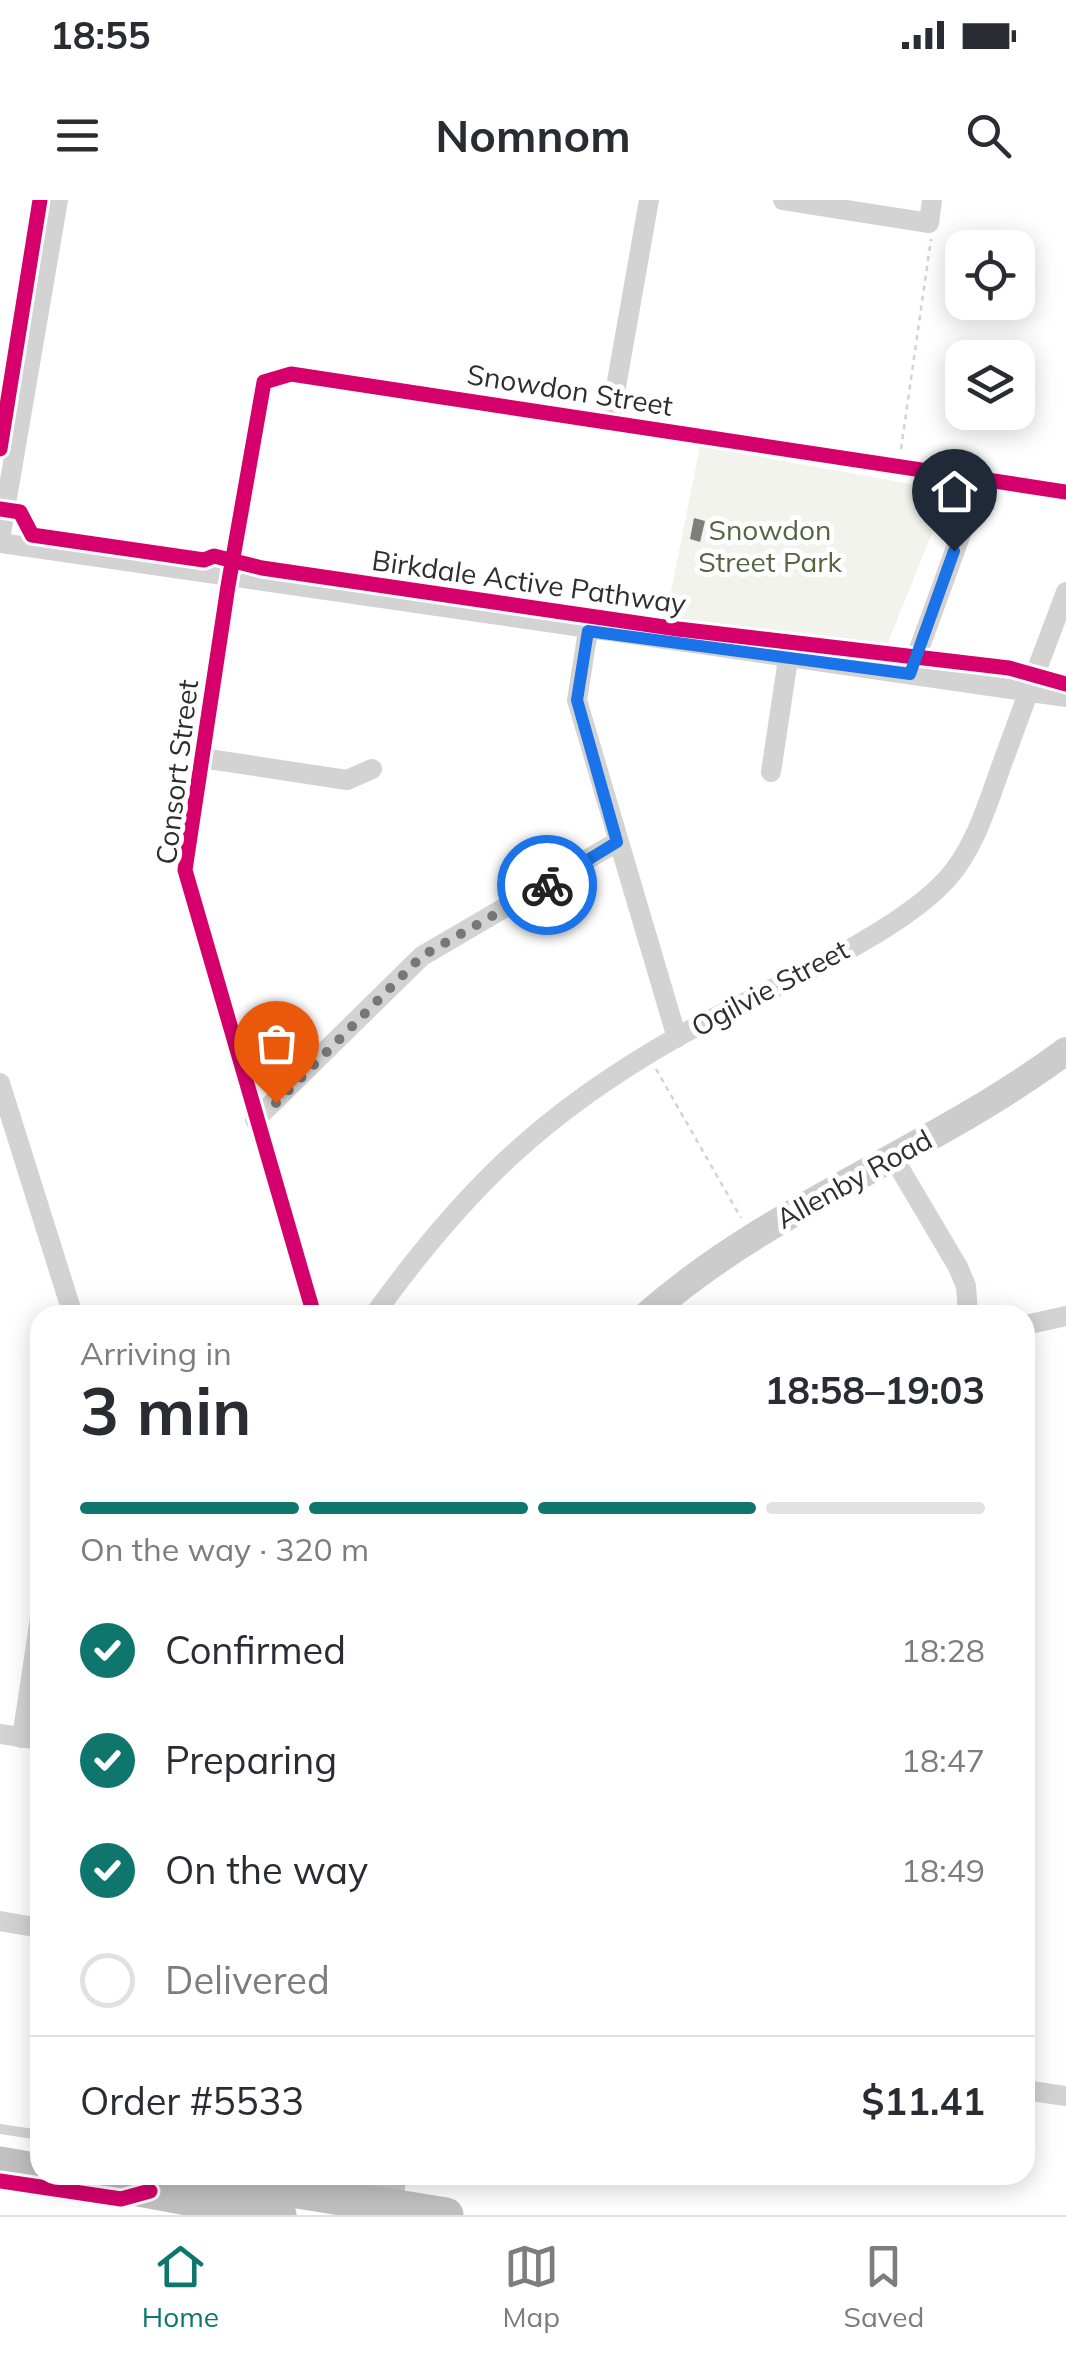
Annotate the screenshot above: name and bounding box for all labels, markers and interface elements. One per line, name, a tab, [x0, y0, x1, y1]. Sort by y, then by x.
text: 18:55	[50, 11, 151, 59]
text: Nomnom	[435, 107, 631, 163]
icon: menu	[50, 108, 105, 163]
icon: search	[961, 108, 1016, 163]
map controls	[945, 230, 1035, 430]
button: locate	[945, 230, 1035, 320]
button: layers	[945, 340, 1035, 430]
street label: Snowdon Street	[465, 356, 676, 423]
pin	[912, 449, 997, 552]
icon: home	[927, 464, 982, 519]
park label: Snowdon Street Park	[698, 512, 842, 579]
street label: Birkdale Active Pathway	[370, 542, 688, 621]
street label: Consort Street	[148, 677, 205, 866]
courier	[497, 835, 597, 935]
icon: bike	[520, 858, 575, 913]
street label: Ogilvie Street	[685, 931, 855, 1044]
pin	[234, 1001, 319, 1104]
icon: bag	[249, 1016, 304, 1071]
street label: Allenby Road	[770, 1121, 938, 1236]
text: Arriving in	[80, 1333, 232, 1373]
text: 18:58–19:03	[765, 1366, 985, 1414]
text: 3 min	[80, 1370, 251, 1451]
text: On the way · 320 m	[80, 1529, 369, 1569]
icon: check	[80, 1623, 135, 1678]
text: Confirmed	[165, 1626, 346, 1674]
text: 18:28	[901, 1630, 985, 1670]
icon: check	[80, 1733, 135, 1788]
text: Preparing	[165, 1736, 337, 1784]
text: 18:47	[901, 1740, 985, 1780]
icon: check	[80, 1843, 135, 1898]
text: On the way	[165, 1846, 368, 1894]
text: 18:49	[901, 1850, 985, 1890]
text: Delivered	[165, 1956, 330, 2004]
text: Order #5533	[80, 2077, 304, 2125]
text: $11.41	[862, 2077, 985, 2125]
tab: Home	[142, 2239, 219, 2334]
tab: Map	[502, 2239, 560, 2334]
tab: Saved	[843, 2239, 924, 2334]

